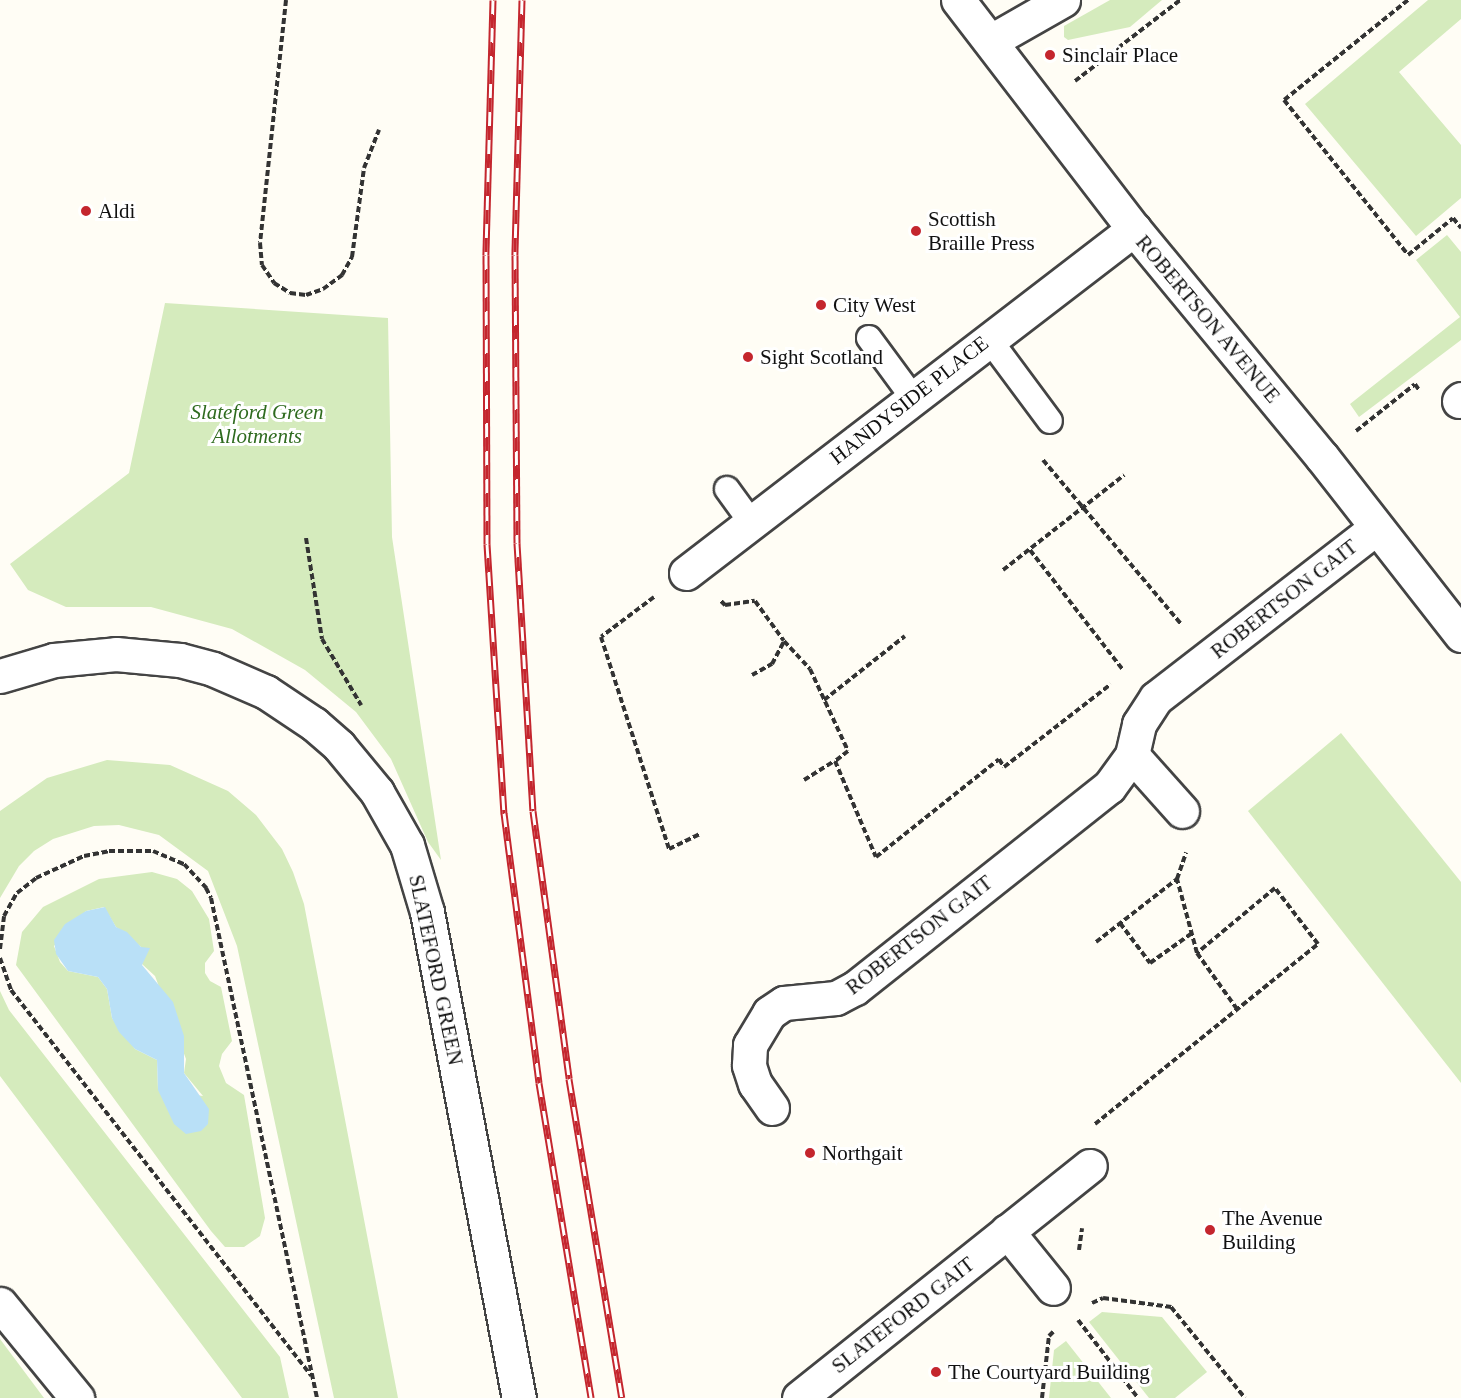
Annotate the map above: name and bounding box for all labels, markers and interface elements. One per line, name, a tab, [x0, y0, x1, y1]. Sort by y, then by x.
place label: Sinclair Place	[1062, 42, 1178, 68]
marker: Sinclair Place	[1043, 48, 1057, 62]
place label: Aldi	[98, 198, 135, 224]
marker: Aldi	[79, 204, 93, 218]
place label: Scottish Braille Press	[928, 206, 1035, 256]
marker: Scottish Braille Press	[909, 224, 923, 238]
street label: ROBERTSON AVENUE	[1130, 230, 1286, 408]
place label: City West	[833, 292, 916, 318]
marker: City West	[814, 298, 828, 312]
street label: HANDYSIDE PLACE	[825, 330, 993, 470]
place label: Sight Scotland	[760, 344, 883, 370]
marker: Sight Scotland	[741, 350, 755, 364]
park label: Slateford Green Allotments	[190, 399, 324, 449]
street label: ROBERTSON GAIT	[1206, 534, 1362, 664]
street label: ROBERTSON GAIT	[841, 870, 997, 1000]
street label: SLATEFORD GREEN	[403, 872, 469, 1068]
place label: Northgait	[822, 1140, 902, 1166]
marker: Northgait	[803, 1146, 817, 1160]
place label: The Avenue Building	[1222, 1205, 1324, 1255]
marker: The Avenue Building	[1203, 1223, 1217, 1237]
street label: SLATEFORD GAIT	[827, 1251, 979, 1379]
place label: The Courtyard Building	[948, 1359, 1150, 1385]
marker: The Courtyard Building	[929, 1365, 943, 1379]

